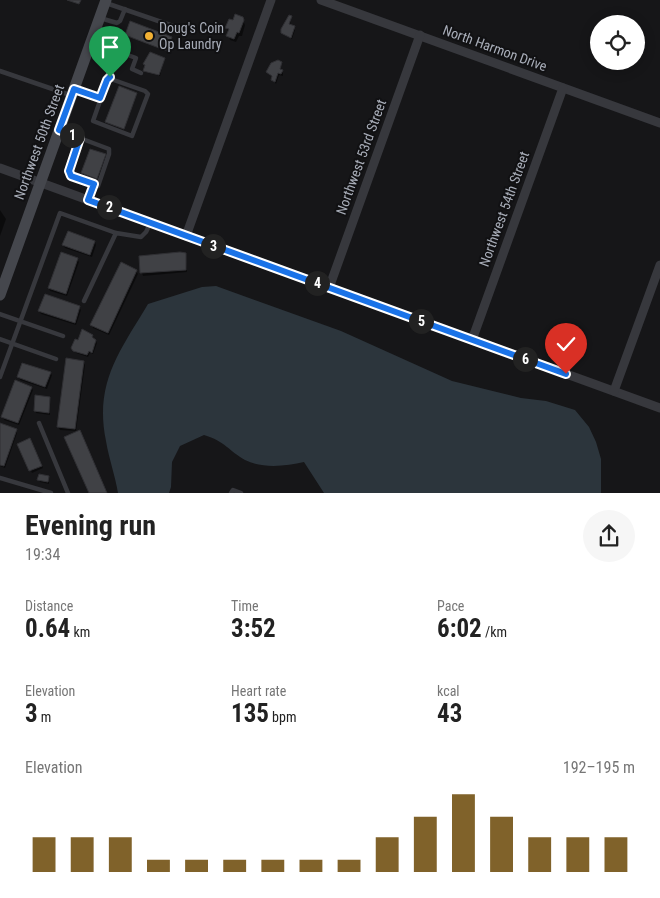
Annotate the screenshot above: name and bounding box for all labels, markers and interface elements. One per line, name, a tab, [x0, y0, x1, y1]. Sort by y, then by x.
map controls	[590, 15, 645, 70]
button: locate	[590, 15, 645, 70]
place label: Doug's Coin Op Laundry	[159, 20, 224, 52]
street label: North Harmon Drive	[441, 22, 550, 74]
pin	[89, 26, 131, 77]
marker: Doug's Coin Op Laundry	[143, 30, 155, 42]
icon: arrive	[96, 33, 124, 61]
street label: Northwest 50th Street	[11, 82, 67, 202]
street label: Northwest 53rd Street	[333, 97, 389, 217]
pin: 1	[60, 122, 84, 148]
text: 1	[69, 127, 76, 143]
street label: Northwest 54th Street	[476, 149, 532, 269]
pin: 2	[96, 194, 122, 220]
text: 2	[106, 199, 113, 215]
pin: 3	[200, 234, 226, 258]
text: 3	[210, 238, 217, 254]
pin: 4	[304, 270, 330, 296]
text: 4	[314, 275, 321, 291]
pin: 5	[408, 308, 434, 334]
text: 5	[418, 313, 425, 329]
pin	[545, 323, 587, 374]
icon: check	[552, 330, 580, 358]
pin: 6	[512, 346, 538, 372]
text: 6	[522, 351, 529, 367]
text: Evening run	[25, 509, 156, 542]
button: share	[583, 510, 635, 562]
text: 19:34	[25, 545, 60, 564]
text: Distance	[25, 598, 73, 614]
text: Time	[231, 598, 259, 614]
text: Pace	[437, 598, 464, 614]
text: 0.64	[25, 614, 70, 643]
text: 3:52	[231, 614, 276, 643]
text: 6:02	[437, 614, 482, 643]
text: km	[70, 624, 90, 640]
text: /km	[482, 624, 507, 640]
text: Elevation	[25, 683, 75, 699]
text: Heart rate	[231, 683, 286, 699]
text: kcal	[437, 683, 460, 699]
text: 3	[25, 699, 38, 728]
text: 135	[231, 699, 269, 728]
text: 43	[437, 699, 462, 728]
text: m	[38, 709, 51, 725]
text: bpm	[269, 709, 296, 725]
text: Elevation	[25, 758, 83, 777]
text: 192–195 m	[563, 758, 635, 777]

